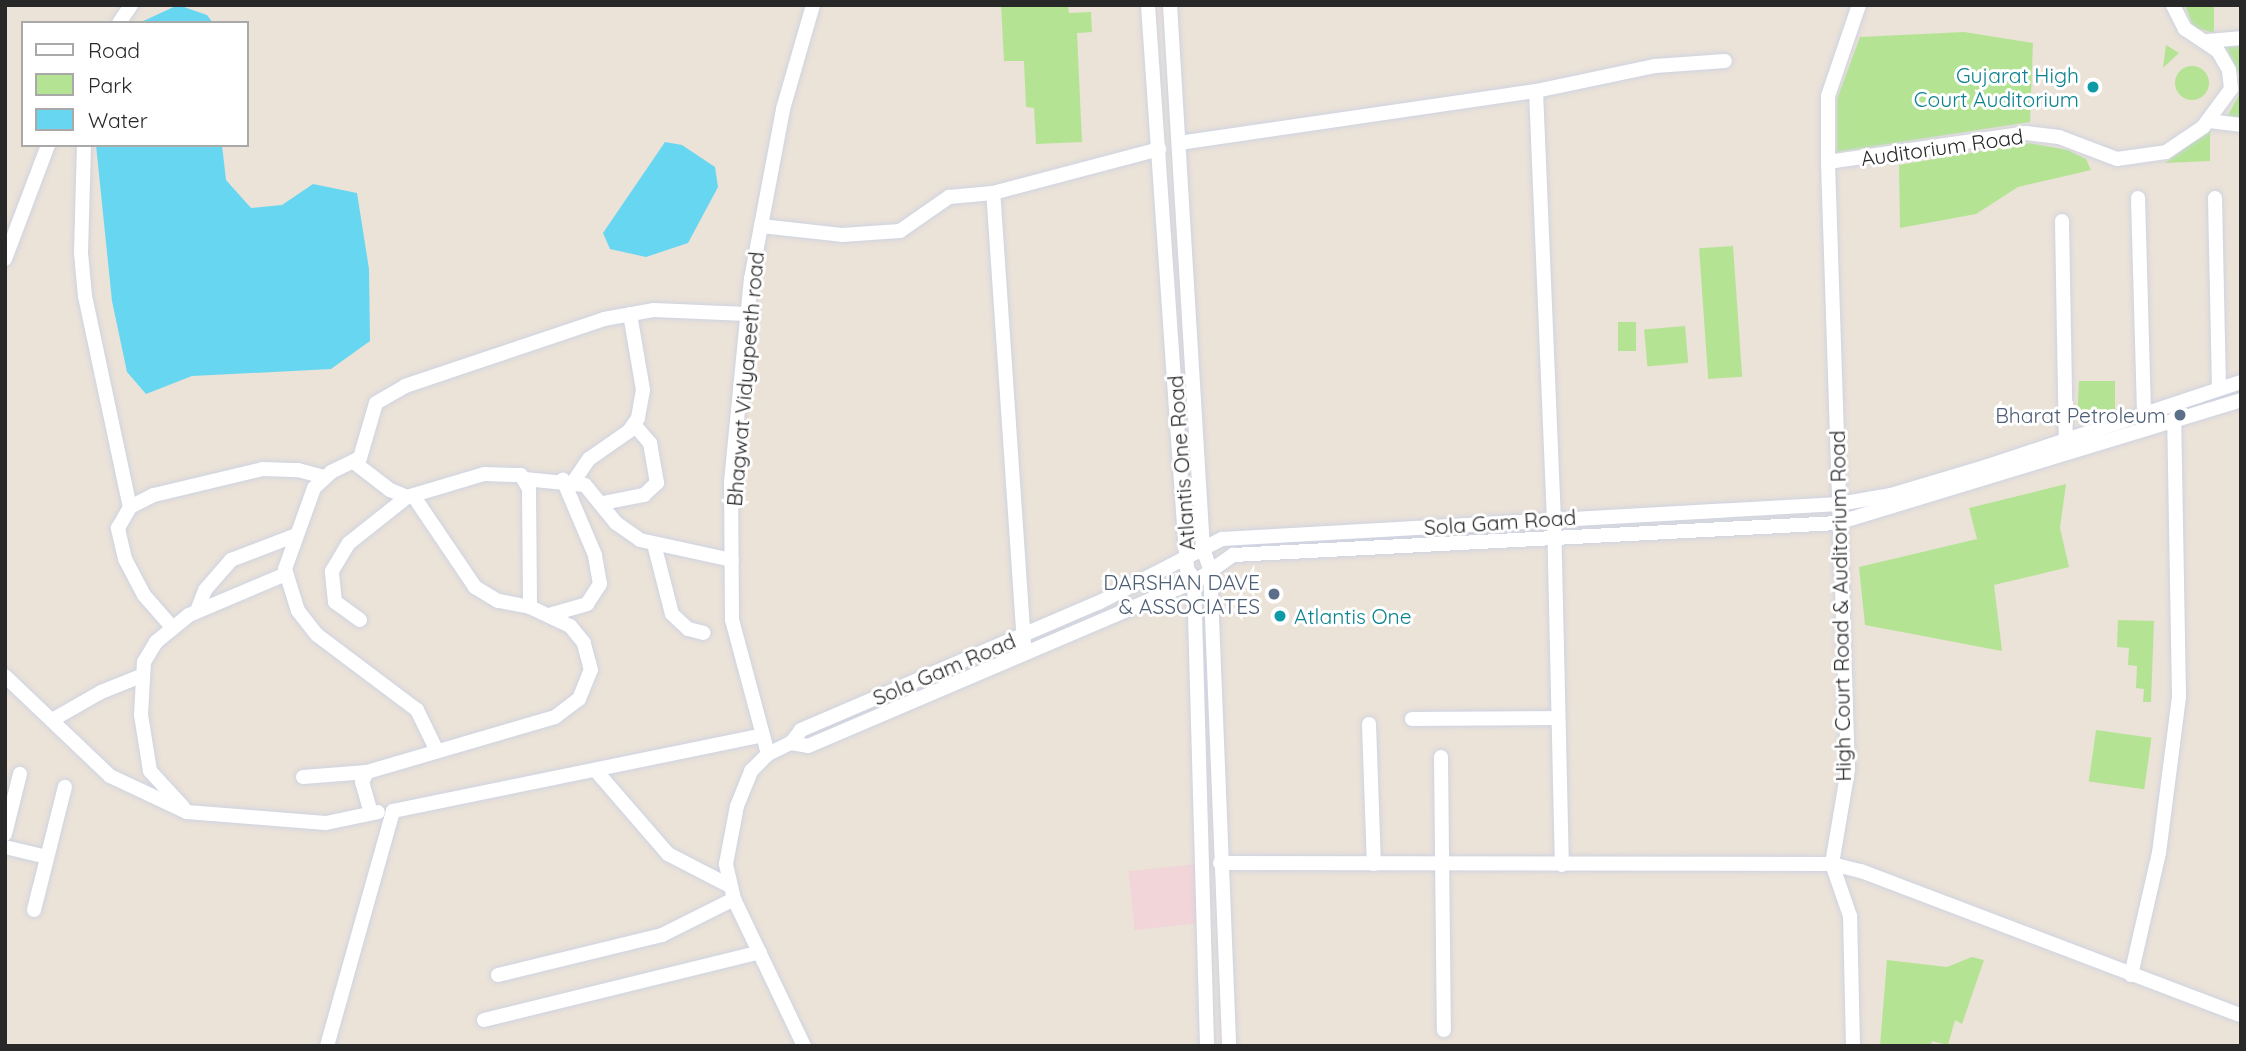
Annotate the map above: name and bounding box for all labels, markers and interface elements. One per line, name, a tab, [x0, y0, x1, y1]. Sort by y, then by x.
legend	[21, 21, 248, 147]
text: Road	[88, 37, 140, 63]
place label: Gujarat High Court Auditorium	[1914, 62, 2079, 112]
text: Park	[88, 72, 132, 98]
marker: Gujarat High Court Auditorium	[2085, 79, 2101, 95]
text: Water	[88, 107, 148, 133]
street label: Auditorium Road	[1859, 123, 2025, 171]
street label: Bhagwat Vidyapeeth road	[721, 251, 769, 507]
street label: Atlantis One Road	[1162, 375, 1200, 551]
place label: Bharat Petroleum	[1995, 402, 2166, 428]
marker: Bharat Petroleum	[2172, 407, 2188, 423]
street label: High Court Road & Auditorium Road	[1824, 430, 1856, 782]
street label: Sola Gam Road	[1423, 504, 1577, 540]
place label: DARSHAN DAVE & ASSOCIATES	[1103, 569, 1260, 619]
marker: DARSHAN DAVE & ASSOCIATES	[1266, 586, 1282, 602]
place label: Atlantis One	[1294, 603, 1412, 629]
marker: Atlantis One	[1272, 608, 1288, 624]
street label: Sola Gam Road	[869, 628, 1019, 710]

